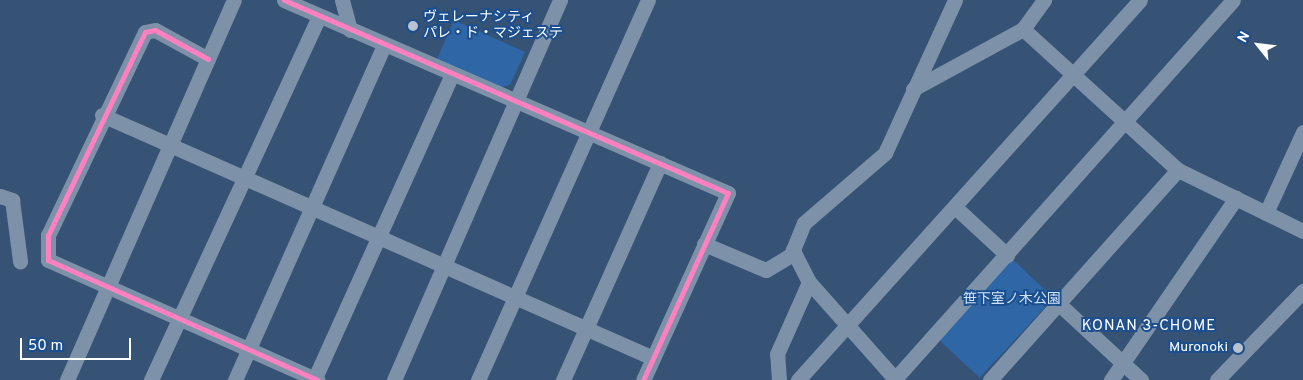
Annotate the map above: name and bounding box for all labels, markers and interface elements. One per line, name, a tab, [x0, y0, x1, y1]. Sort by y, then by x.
place label: ヴェレーナシティ パレ・ド・マジェステ	[423, 10, 563, 42]
marker: ヴェレーナシティ パレ・ド・マジェステ	[407, 20, 419, 32]
north arrow	[1233, 20, 1283, 70]
text: N	[1235, 29, 1254, 46]
park label: 笹下室ノ木公園	[963, 292, 1061, 308]
district label: KONAN 3-CHOME	[1080, 318, 1218, 336]
scale bar	[22, 328, 134, 360]
text: 50 m	[28, 337, 63, 356]
place label: Muronoki	[1169, 340, 1228, 356]
marker: Muronoki	[1232, 342, 1244, 354]

